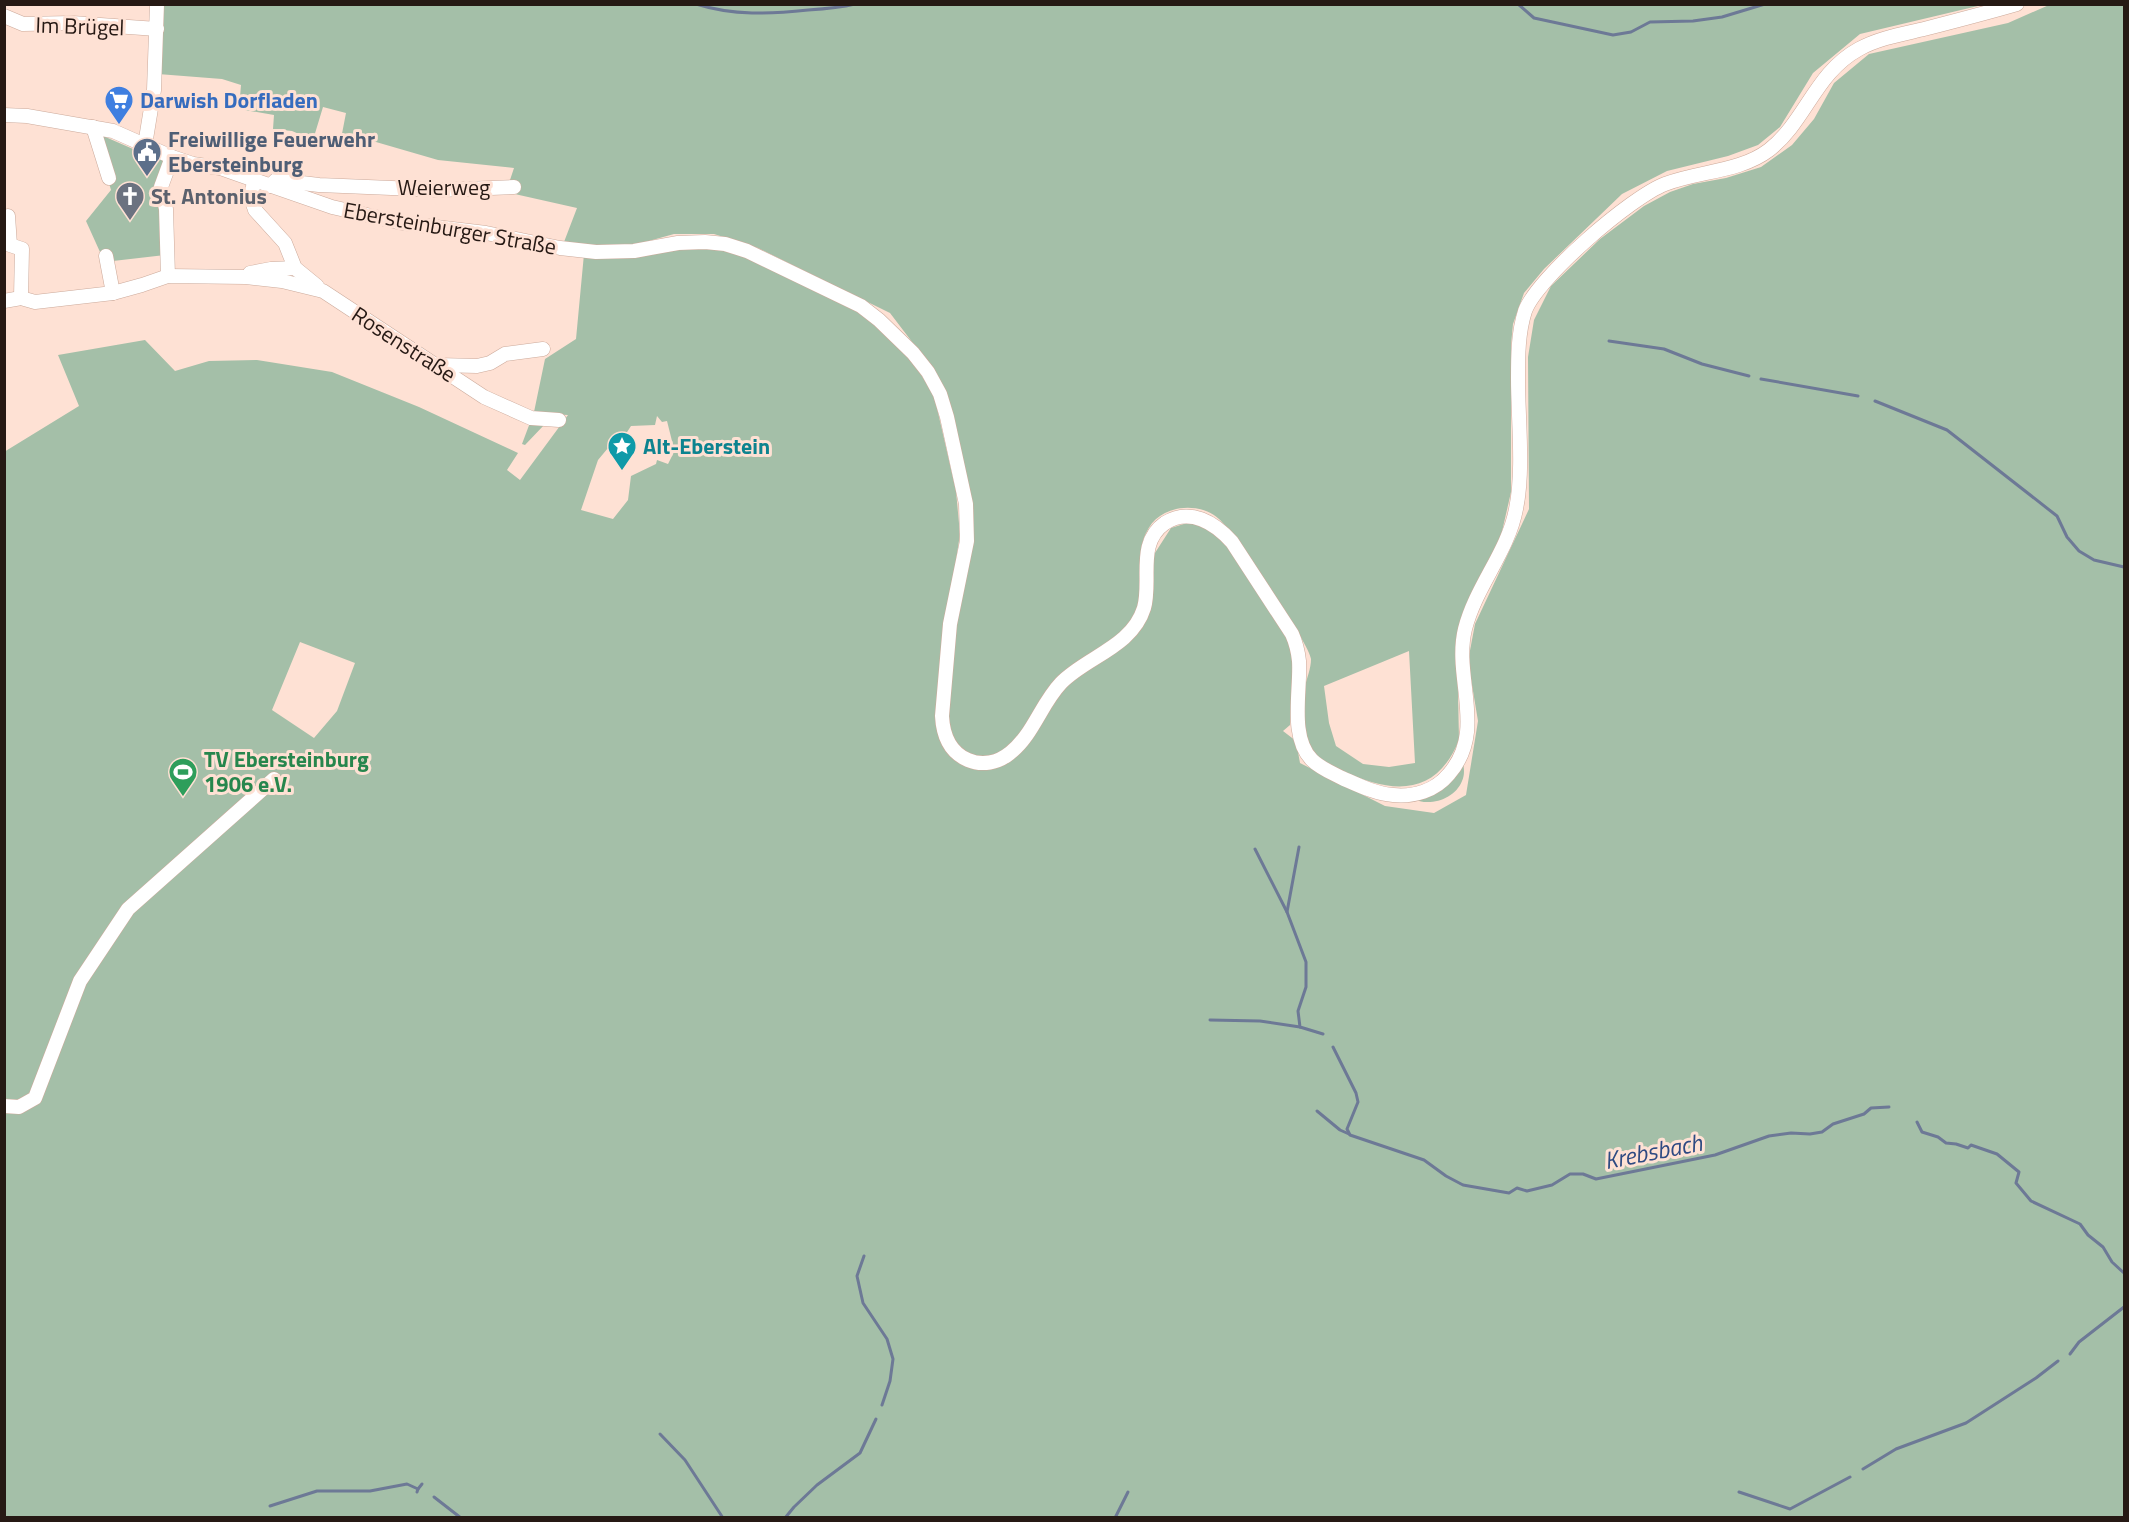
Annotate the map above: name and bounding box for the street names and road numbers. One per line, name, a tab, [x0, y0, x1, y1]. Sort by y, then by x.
street label: Im Brügel	[35, 7, 125, 45]
street label: Weierweg	[398, 170, 490, 204]
street label: Ebersteinburger Straße	[341, 193, 559, 263]
street label: Rosenstraße	[345, 297, 463, 391]

